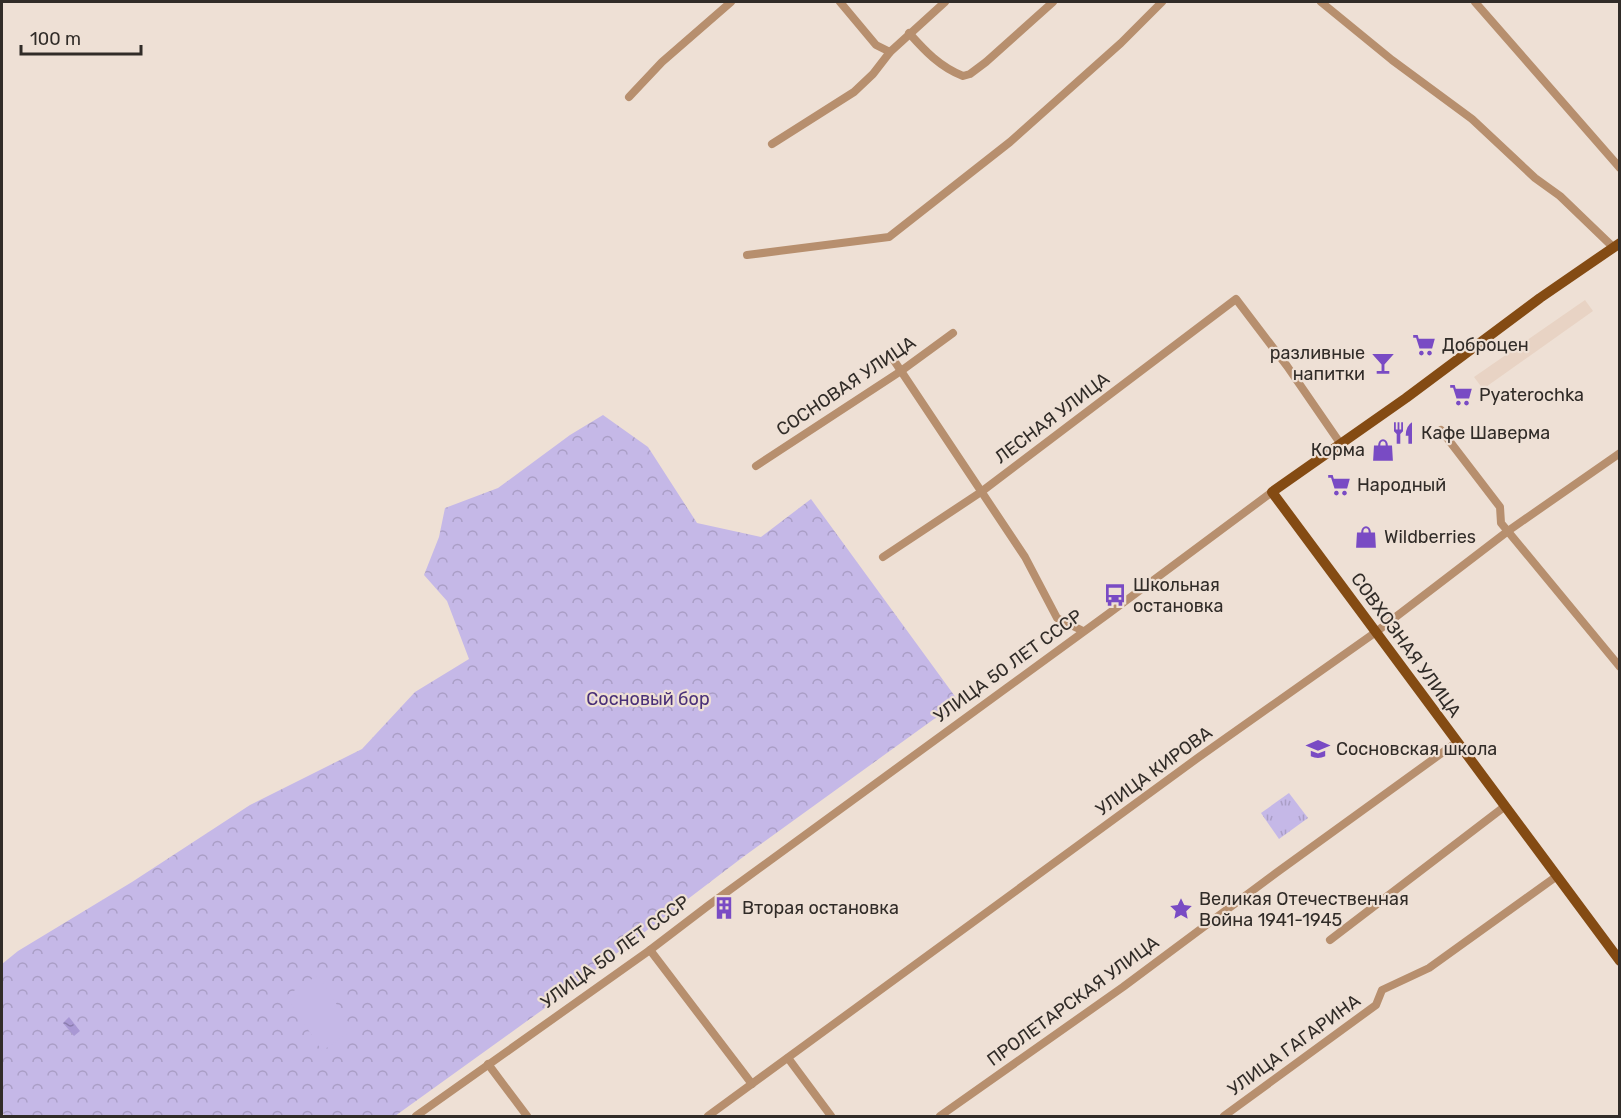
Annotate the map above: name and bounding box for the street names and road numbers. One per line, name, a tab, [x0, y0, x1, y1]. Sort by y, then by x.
street label: СОСНОВАЯ УЛИЦА	[772, 331, 920, 441]
street label: ЛЕСНАЯ УЛИЦА	[990, 368, 1114, 468]
street label: СОВХОЗНАЯ УЛИЦА	[1346, 568, 1466, 722]
street label: УЛИЦА 50 ЛЕТ СССР	[929, 605, 1087, 727]
street label: УЛИЦА КИРОВА	[1092, 721, 1216, 821]
street label: УЛИЦА 50 ЛЕТ СССР	[536, 891, 694, 1013]
street label: ПРОЛЕТАРСКАЯ УЛИЦА	[983, 931, 1163, 1071]
street label: УЛИЦА ГАГАРИНА	[1223, 990, 1365, 1100]

